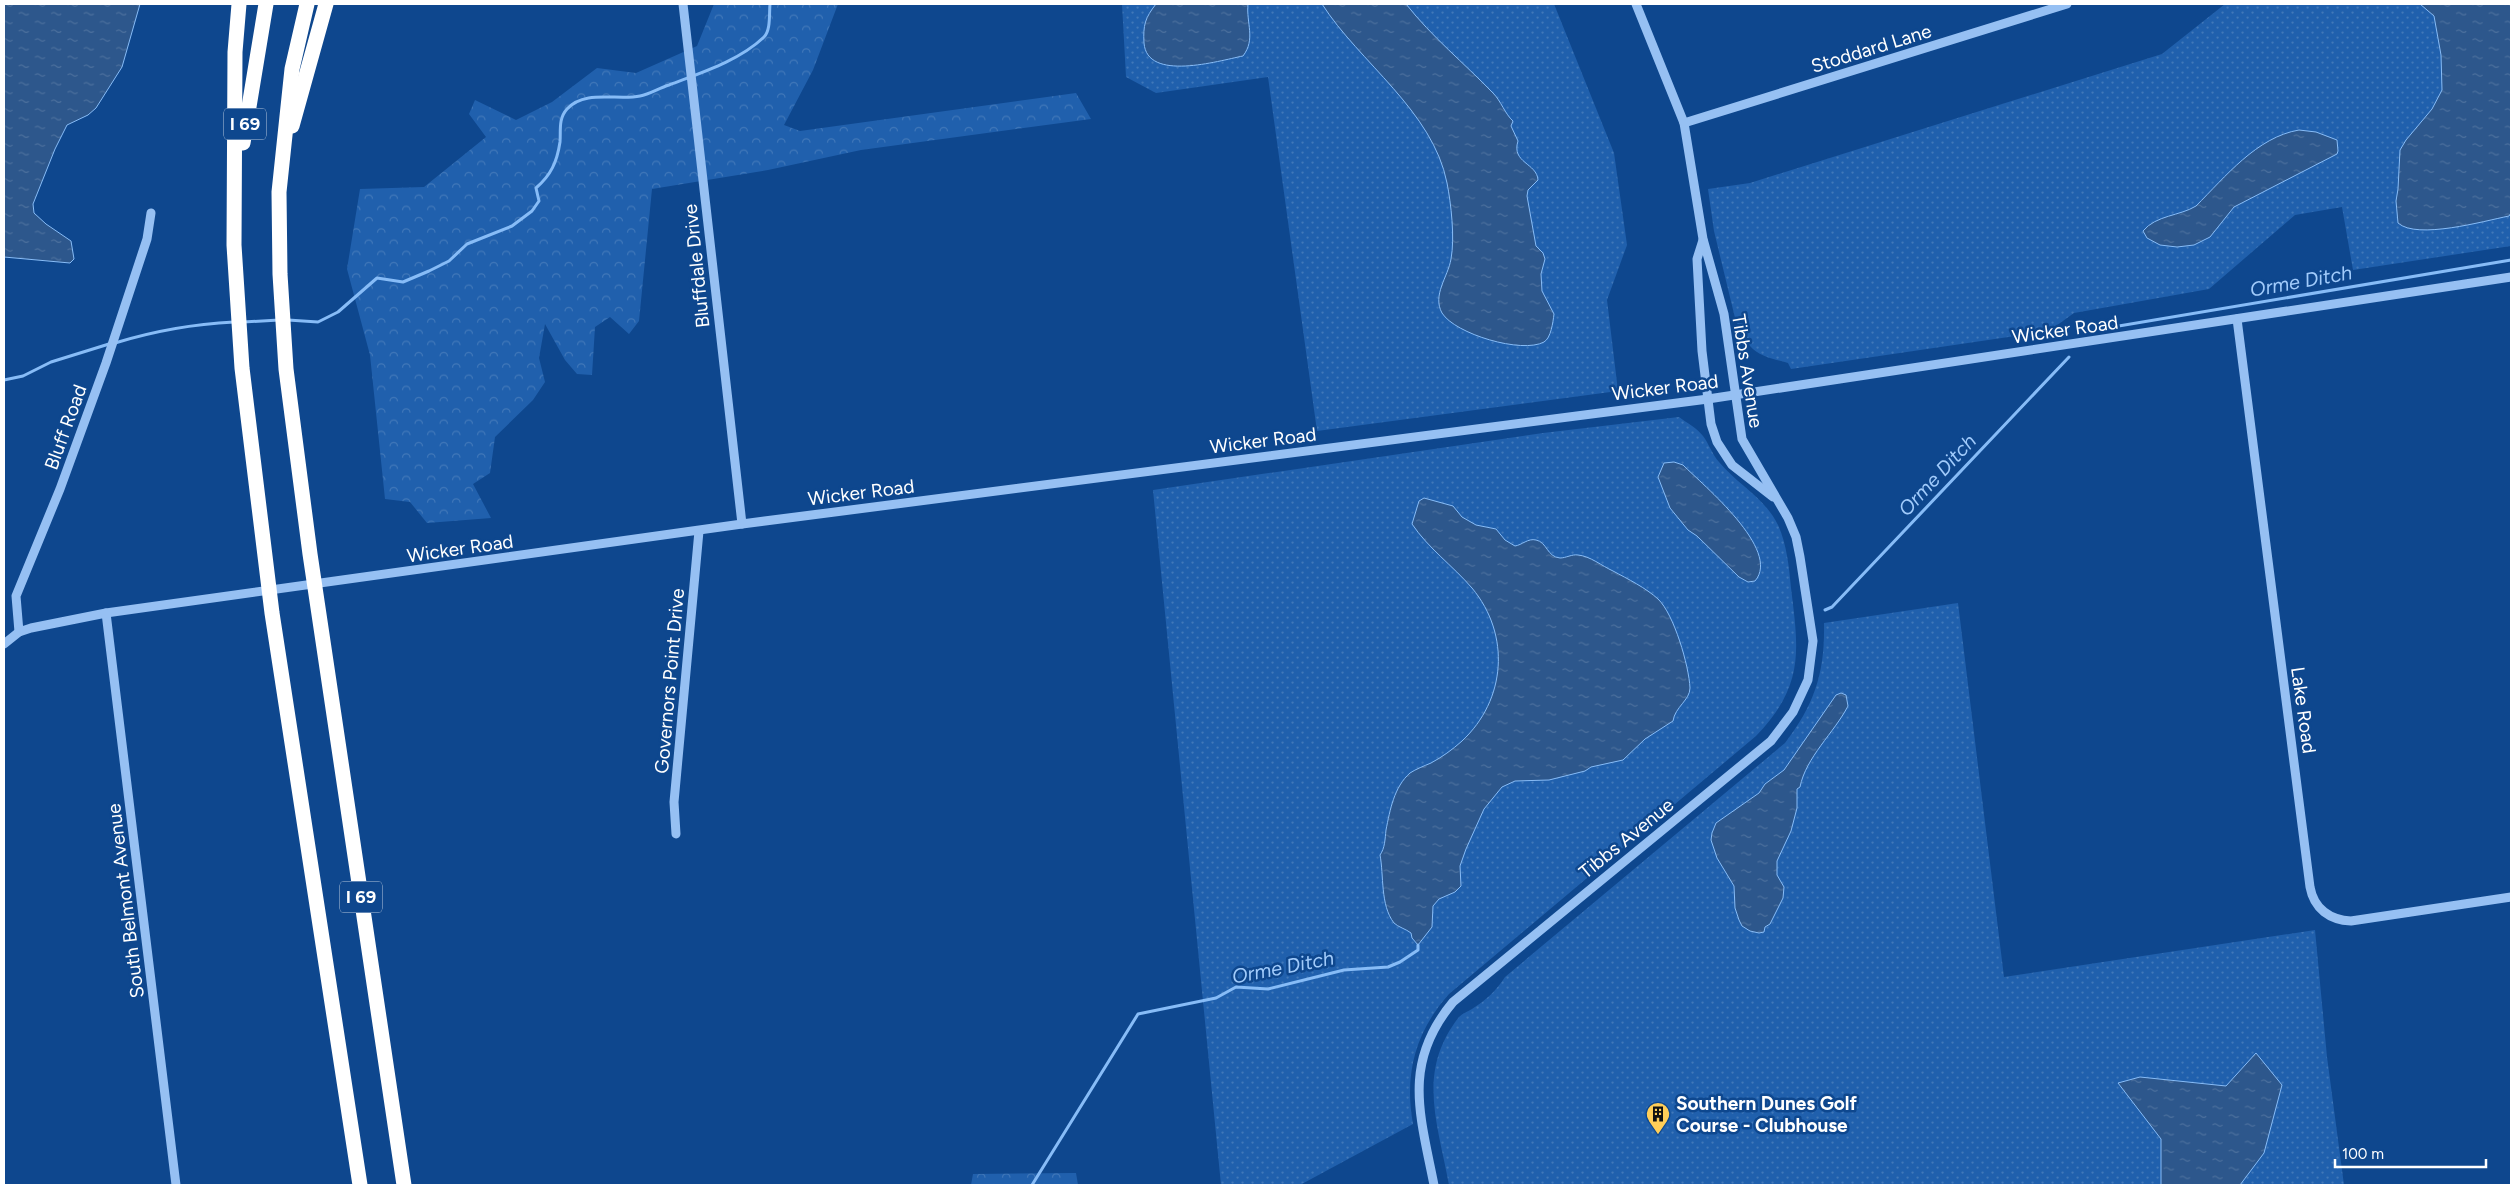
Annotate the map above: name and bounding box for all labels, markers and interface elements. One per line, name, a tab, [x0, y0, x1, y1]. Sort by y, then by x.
street label: Stoddard Lane	[1808, 19, 1934, 78]
road number: I 69	[224, 108, 266, 140]
street label: Bluffdale Drive	[679, 203, 714, 329]
water label: Orme Ditch	[2248, 260, 2354, 302]
street label: Wicker Road	[2010, 311, 2120, 348]
street label: Tibbs Avenue	[1727, 313, 1768, 430]
street label: Wicker Road	[1610, 370, 1720, 405]
street label: Bluff Road	[39, 381, 91, 473]
street label: Wicker Road	[1208, 423, 1318, 458]
water label: Orme Ditch	[1893, 429, 1981, 521]
street label: Wicker Road	[806, 475, 916, 510]
street label: Wicker Road	[405, 530, 515, 567]
street label: Governors Point Drive	[650, 587, 689, 775]
street label: Lake Road	[2286, 665, 2321, 755]
street label: Tibbs Avenue	[1574, 793, 1678, 884]
street label: South Belmont Avenue	[102, 802, 149, 1000]
road number: I 69	[340, 882, 382, 912]
water label: Orme Ditch	[1230, 945, 1336, 989]
place label: Southern Dunes Golf Course - Clubhouse	[1676, 1092, 1857, 1137]
building icon: Southern Dunes Golf Course - Clubhouse	[1645, 1101, 1671, 1135]
scale bar	[2335, 1136, 2486, 1168]
text: 100 m	[2342, 1145, 2384, 1163]

